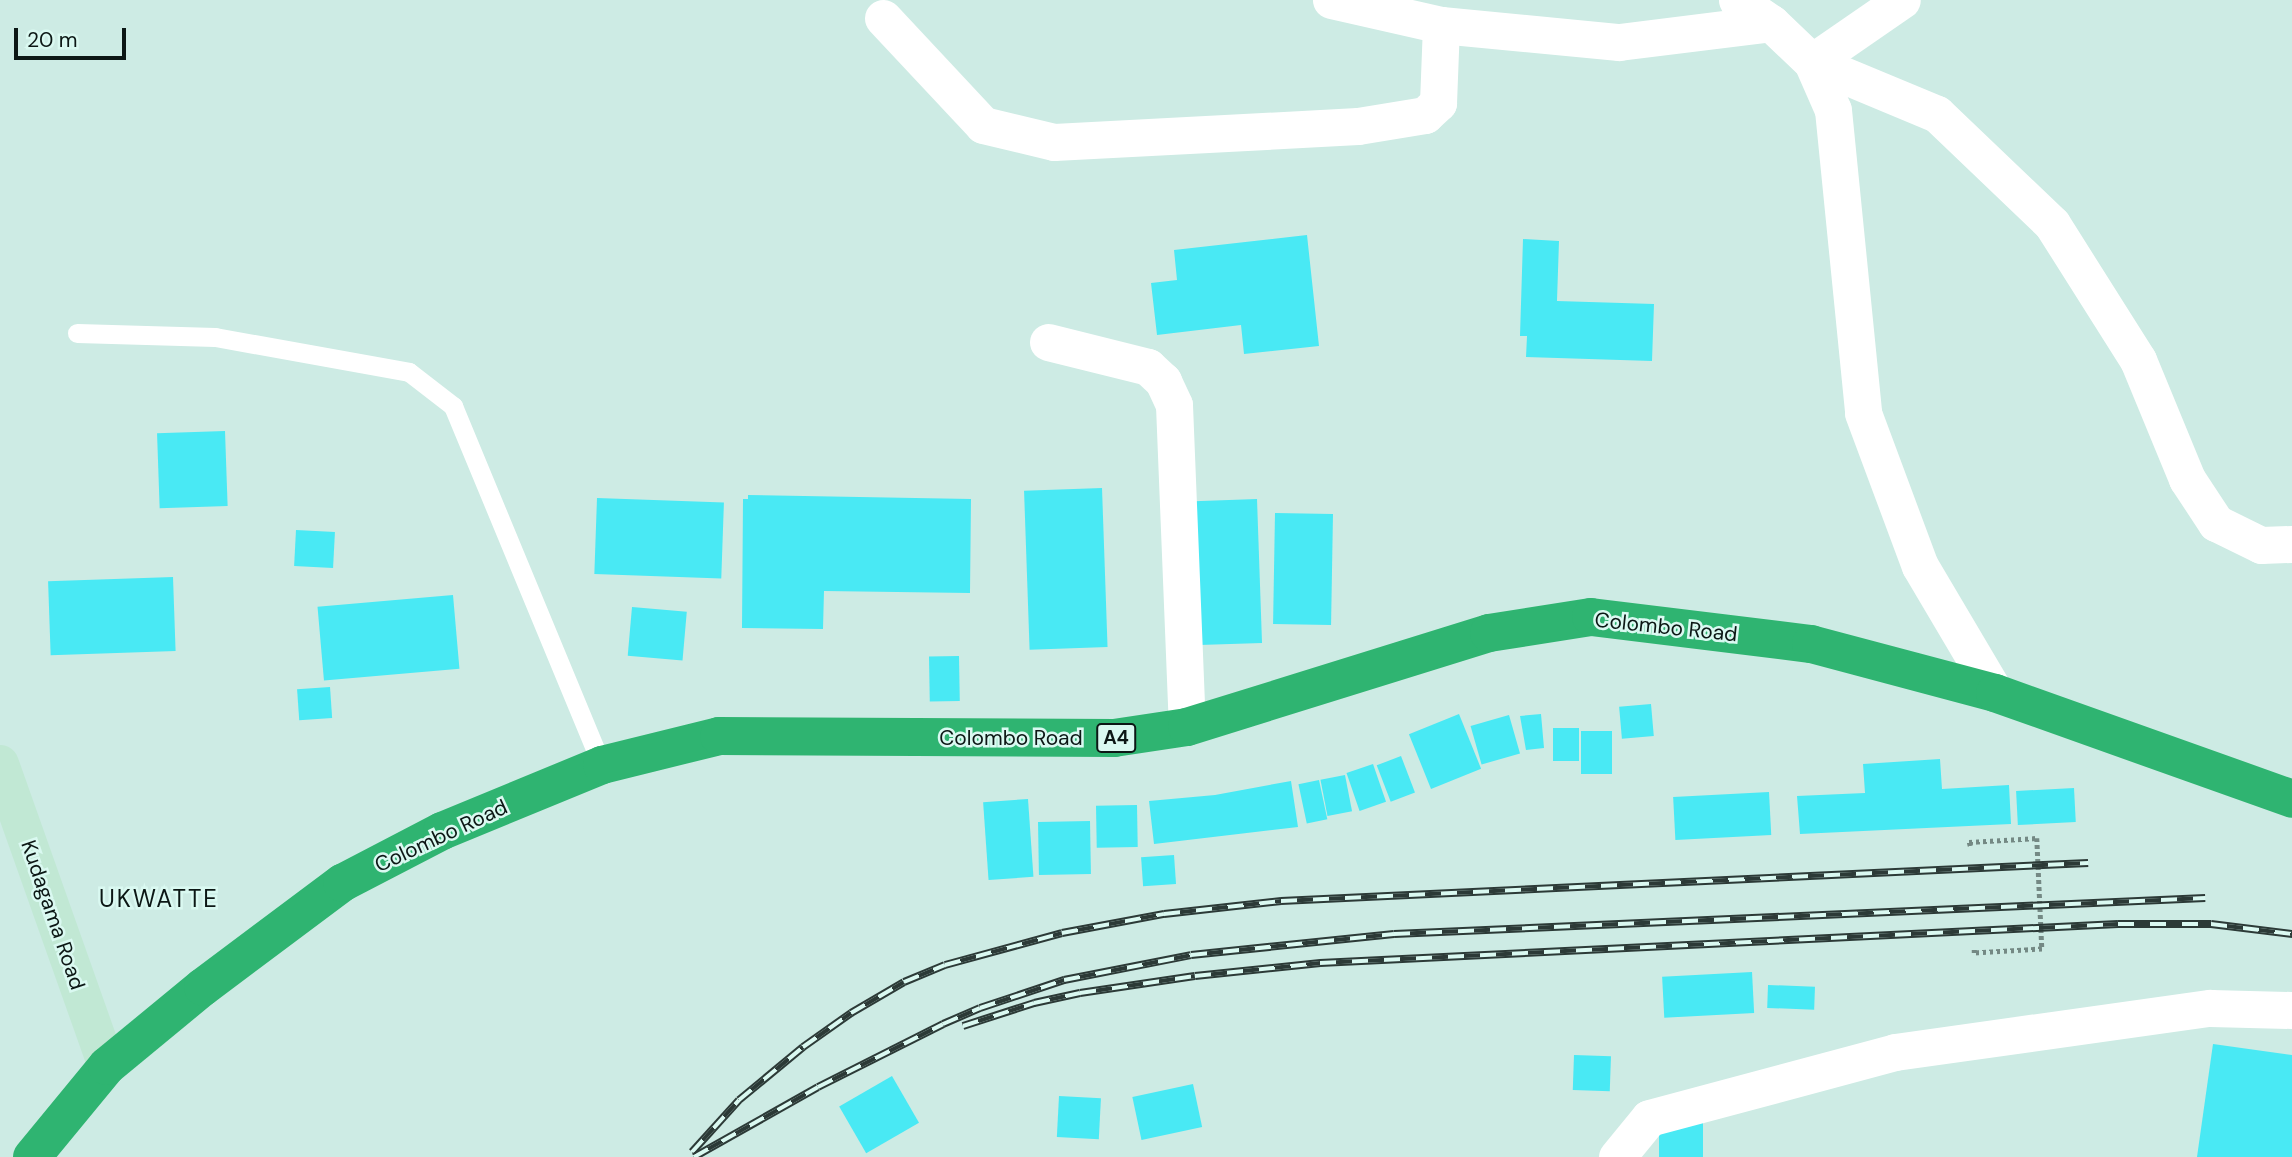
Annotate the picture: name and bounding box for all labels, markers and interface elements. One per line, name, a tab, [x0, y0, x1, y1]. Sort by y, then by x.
scale bar	[18, 14, 130, 58]
text: 20 m	[27, 26, 78, 54]
street label: Colombo Road	[1593, 607, 1739, 647]
road number: A4	[1095, 722, 1137, 754]
street label: Colombo Road	[939, 725, 1083, 751]
street label: Colombo Road	[371, 794, 511, 878]
street label: Kudagama Road	[16, 837, 90, 993]
district label: UKWATTE	[100, 885, 218, 913]

